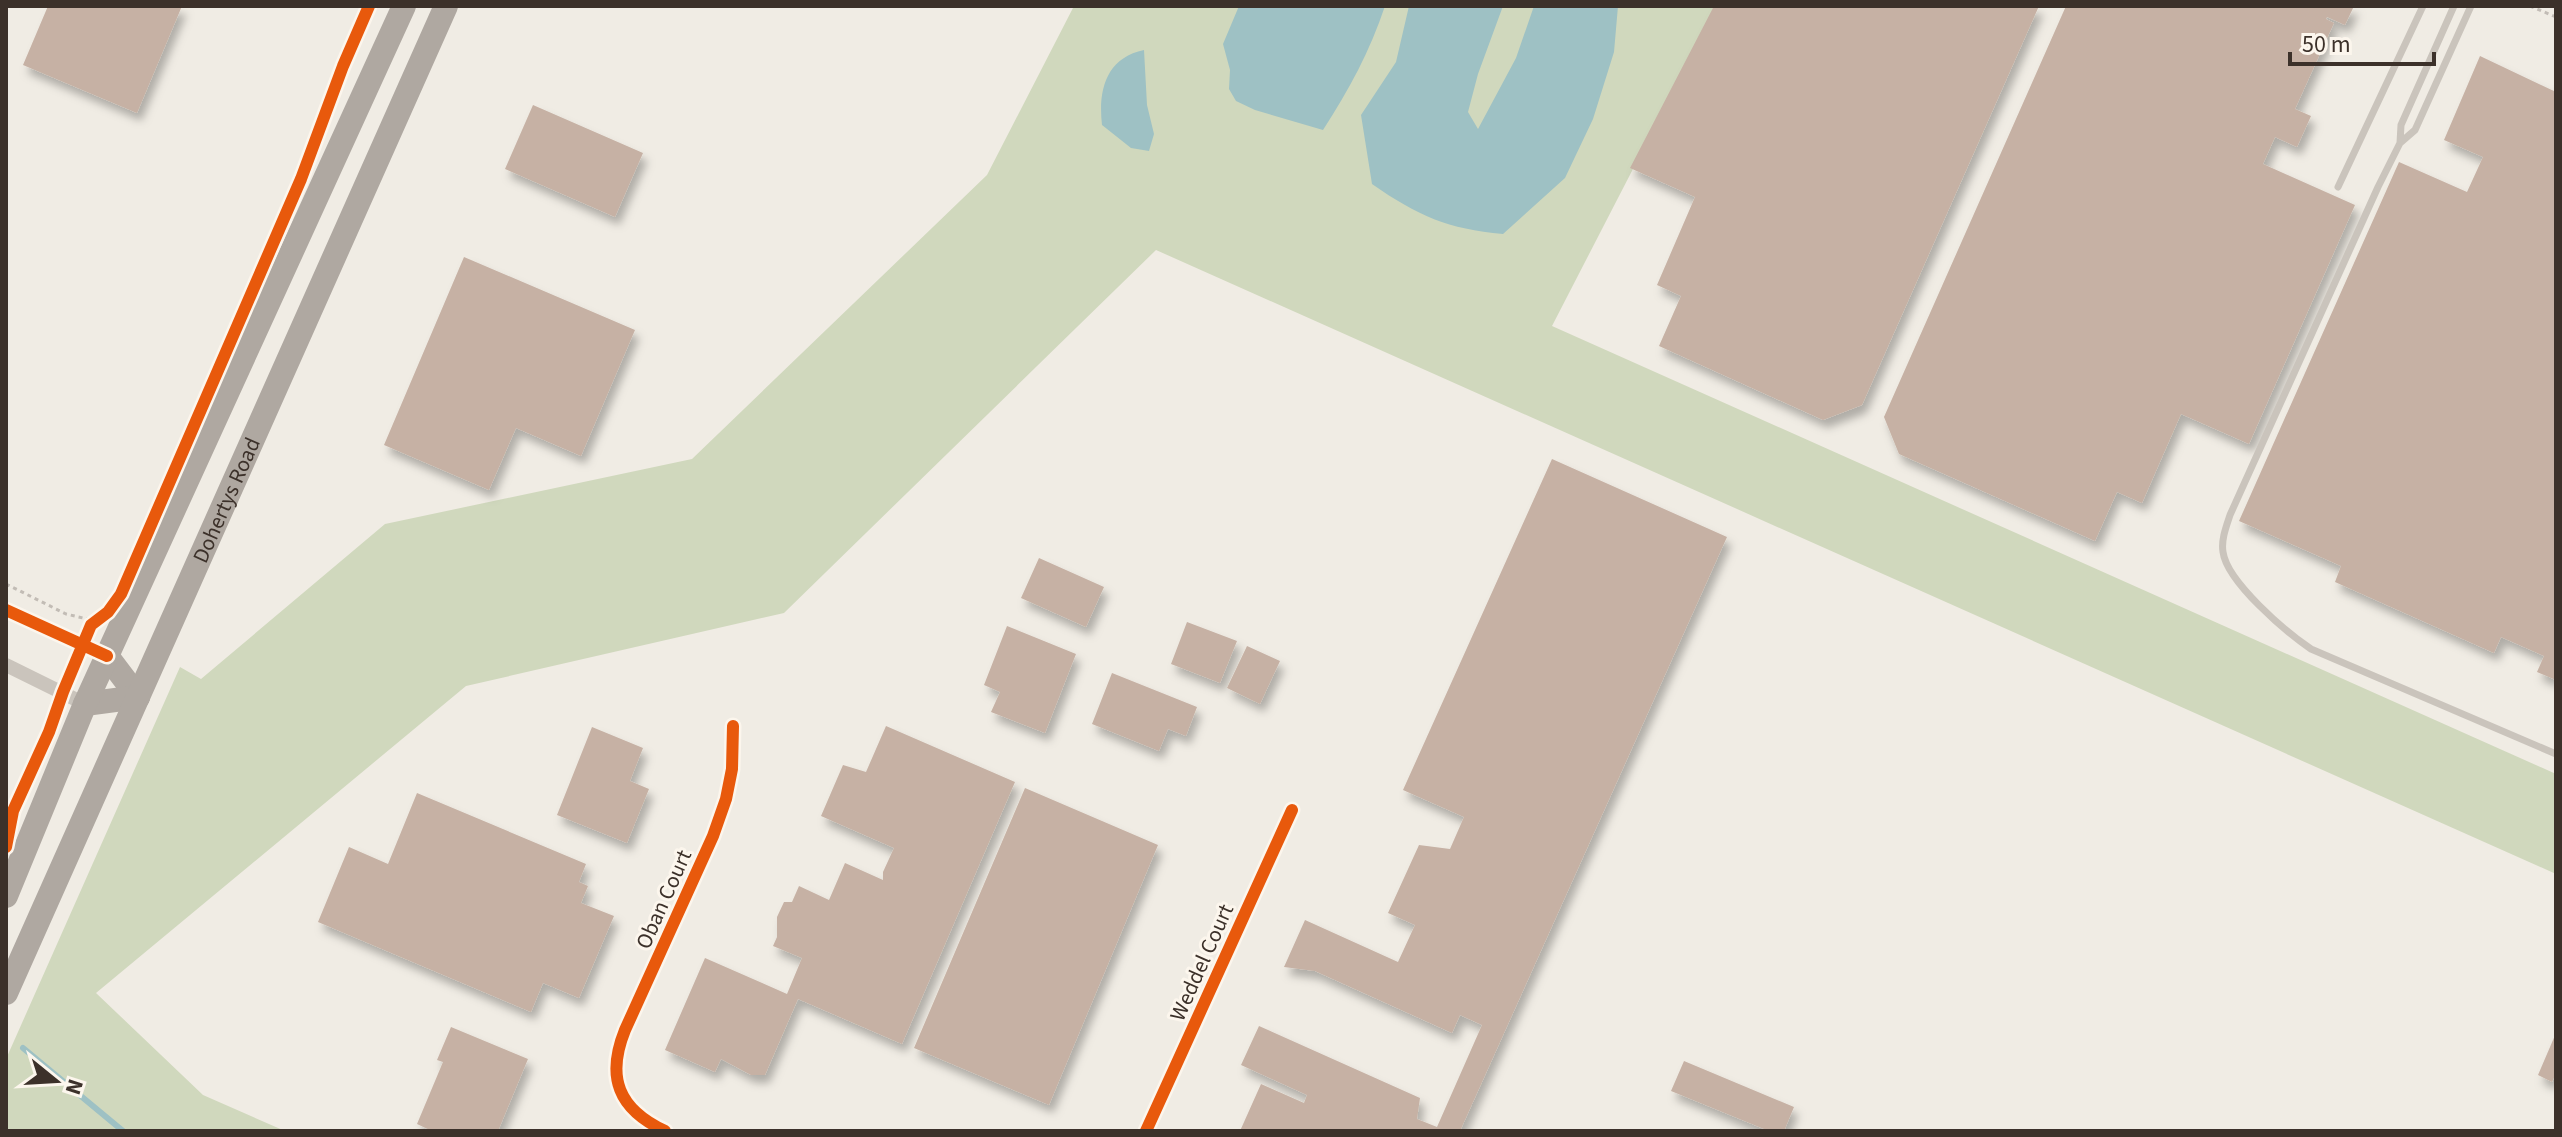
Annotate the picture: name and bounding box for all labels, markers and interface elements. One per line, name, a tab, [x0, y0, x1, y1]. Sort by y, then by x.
scale bar	[2290, 16, 2434, 66]
text: 50 m	[2302, 27, 2351, 62]
street label: Dohertys Road	[185, 432, 269, 568]
street label: Oban Court	[628, 844, 700, 954]
street label: Weddel Court	[1162, 898, 1242, 1026]
north arrow	[16, 1041, 96, 1121]
text: N	[57, 1075, 92, 1099]

